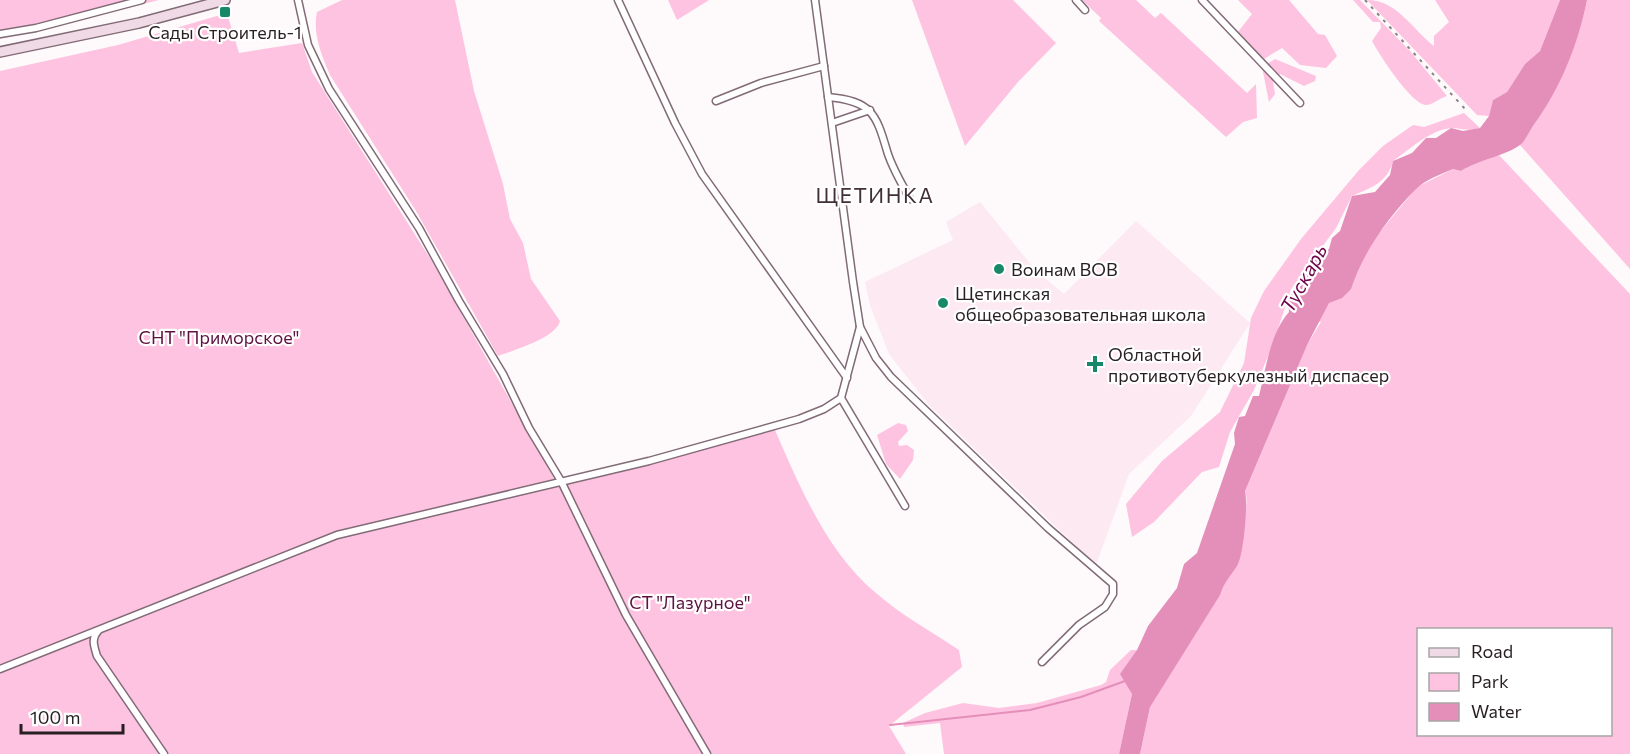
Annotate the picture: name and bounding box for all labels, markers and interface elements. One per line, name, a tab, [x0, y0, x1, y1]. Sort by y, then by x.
marker: Сады Строитель-1	[218, 5, 232, 19]
place label: Сады Строитель-1	[148, 21, 302, 43]
district label: ЩЕТИНКА	[815, 182, 935, 207]
water label: Тускарь	[1274, 240, 1332, 316]
place label: Воинам ВОВ	[1011, 258, 1118, 280]
marker: Воинам ВОВ	[992, 262, 1006, 276]
place label: Щетинская общеобразовательная школа	[955, 282, 1206, 325]
marker: Щетинская общеобразовательная школа	[936, 296, 950, 310]
park label: СНТ "Приморское"	[139, 326, 299, 348]
place label: Областной противотуберкулезный диспасер	[1108, 343, 1389, 386]
marker: Областной противотуберкулезный диспасер	[1086, 355, 1104, 373]
park label: СТ "Лазурное"	[629, 591, 751, 613]
legend	[1417, 628, 1612, 736]
text: Road	[1471, 640, 1513, 662]
text: Park	[1471, 670, 1509, 692]
scale bar	[21, 697, 123, 735]
text: Water	[1471, 700, 1522, 722]
text: 100 m	[30, 706, 80, 728]

